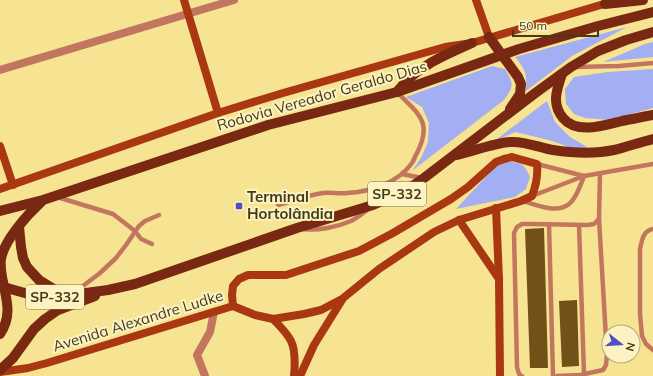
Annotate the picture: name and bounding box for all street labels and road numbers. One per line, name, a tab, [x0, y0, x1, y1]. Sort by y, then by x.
street label: Rodovia Vereador Geraldo Dias	[215, 56, 429, 135]
road number: SP-332	[368, 182, 426, 206]
road number: SP-332	[26, 285, 84, 309]
street label: Avenida Alexandre Ludke	[50, 286, 225, 356]

